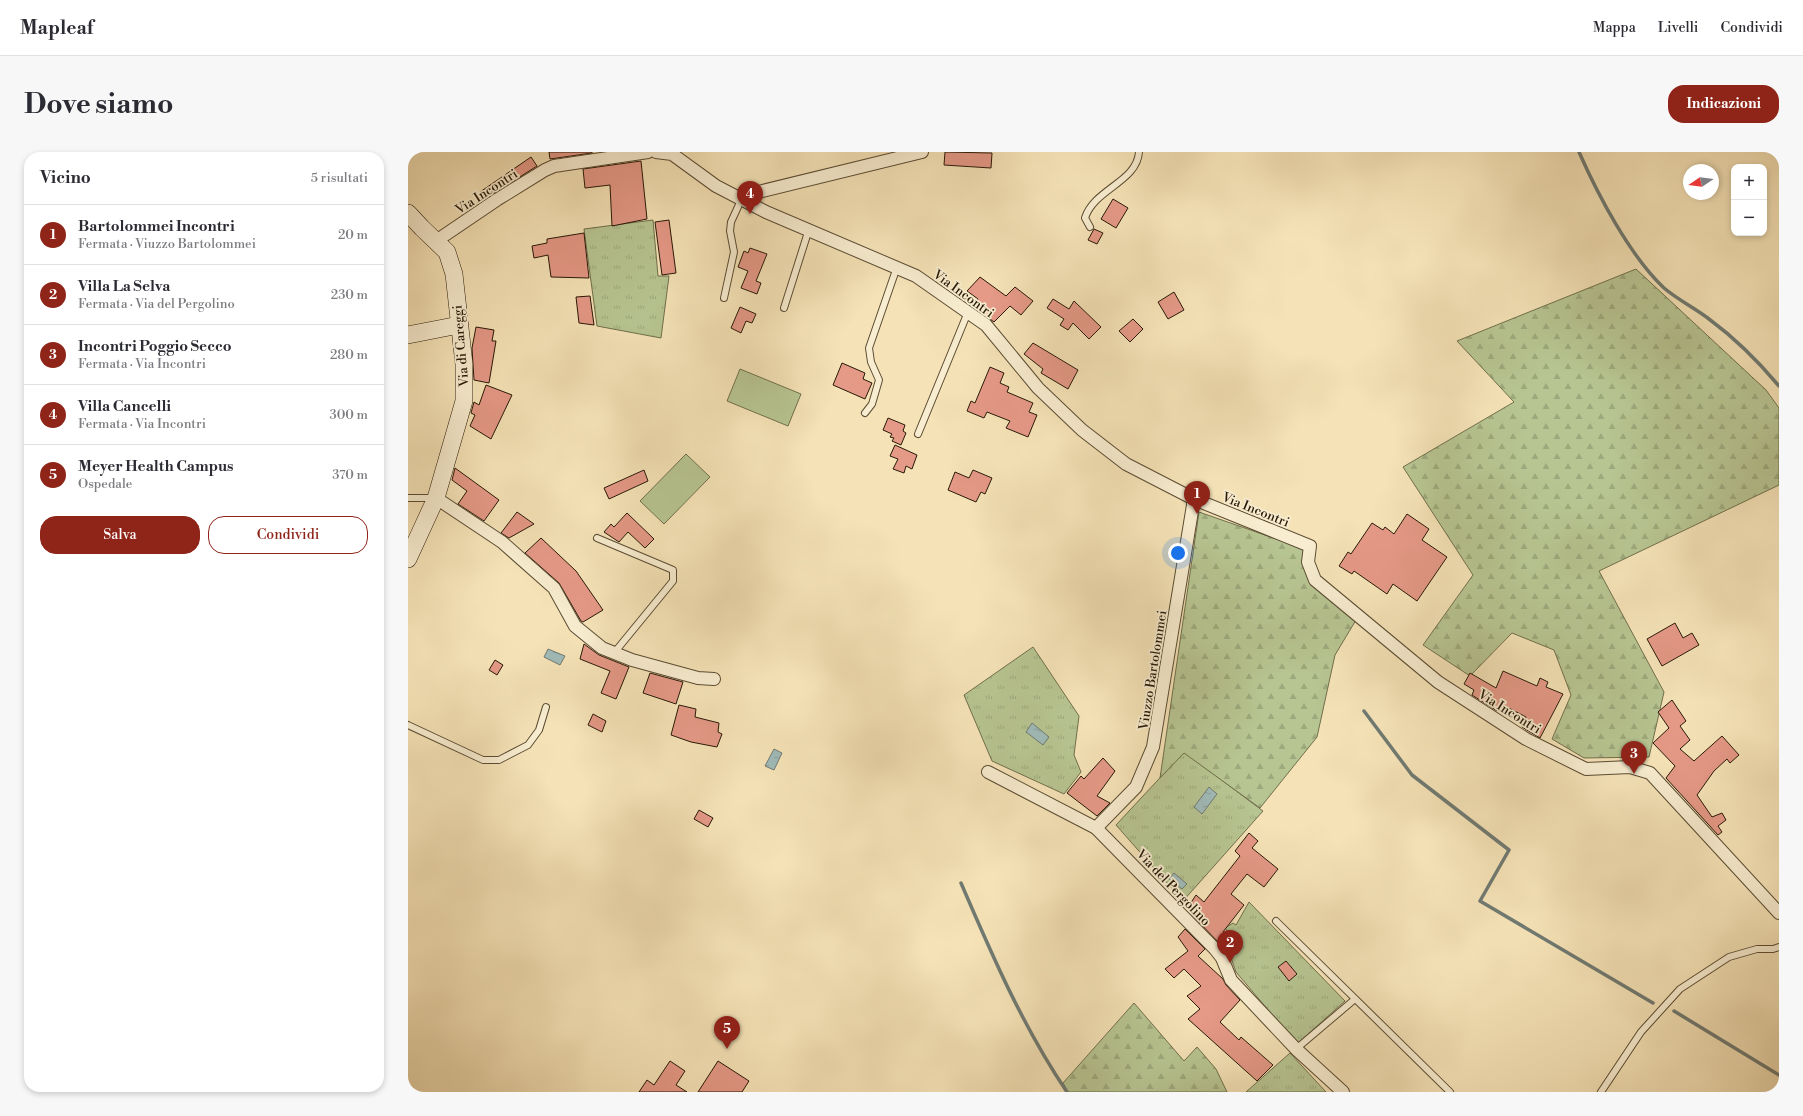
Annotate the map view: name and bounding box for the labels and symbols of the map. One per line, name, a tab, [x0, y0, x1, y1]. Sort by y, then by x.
north arrow	[1683, 164, 1719, 200]
street label: Via Incontri	[452, 166, 521, 218]
pin: 4	[737, 181, 763, 214]
street label: Via Incontri	[929, 266, 997, 321]
street label: Via di Careggi	[449, 304, 473, 388]
pin: 1	[1184, 481, 1210, 514]
street label: Via Incontri	[1219, 489, 1292, 531]
your location	[1168, 543, 1188, 563]
street label: Viuzzo Bartolommei	[1135, 609, 1170, 732]
street label: Via Incontri	[1474, 686, 1544, 737]
pin: 3	[1621, 741, 1647, 774]
street label: Via del Pergolino	[1132, 845, 1214, 929]
pin: 2	[1217, 930, 1243, 963]
pin: 5	[714, 1016, 740, 1049]

